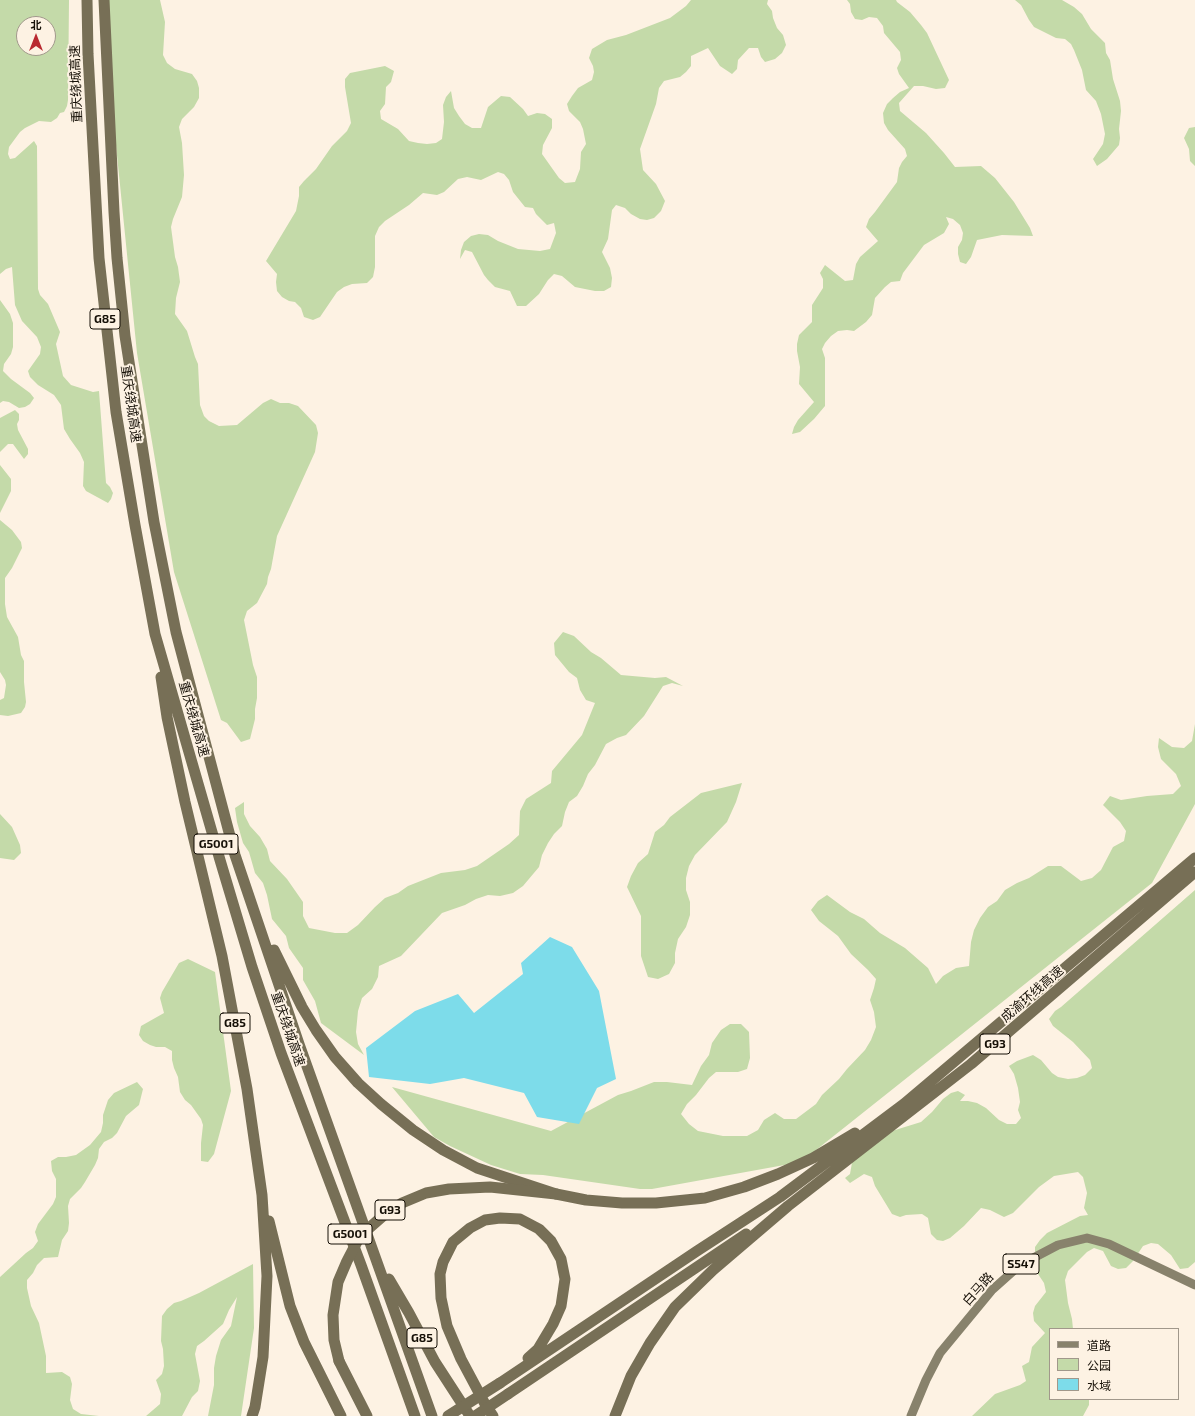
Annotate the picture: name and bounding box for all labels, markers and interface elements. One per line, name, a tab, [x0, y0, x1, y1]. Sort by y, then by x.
north arrow	[16, 16, 56, 56]
text: 北	[31, 18, 42, 31]
street label: 重庆绕城高速	[67, 45, 85, 123]
road number: G85	[90, 309, 120, 329]
street label: 重庆绕城高速	[118, 364, 144, 444]
street label: 重庆绕城高速	[176, 679, 212, 759]
road number: G5001	[194, 834, 238, 854]
street label: 成渝环线高速	[997, 963, 1067, 1025]
street label: 重庆绕城高速	[268, 990, 308, 1068]
road number: G85	[220, 1013, 250, 1033]
road number: G93	[980, 1034, 1010, 1054]
road number: G93	[375, 1200, 405, 1220]
road number: G5001	[328, 1224, 372, 1244]
road number: S547	[1003, 1254, 1039, 1274]
street label: 白马路	[959, 1269, 997, 1309]
road number: G85	[407, 1328, 437, 1348]
legend	[1049, 1328, 1179, 1400]
text: 道路	[1087, 1338, 1111, 1352]
text: 公园	[1087, 1358, 1111, 1372]
text: 水域	[1087, 1378, 1111, 1392]

